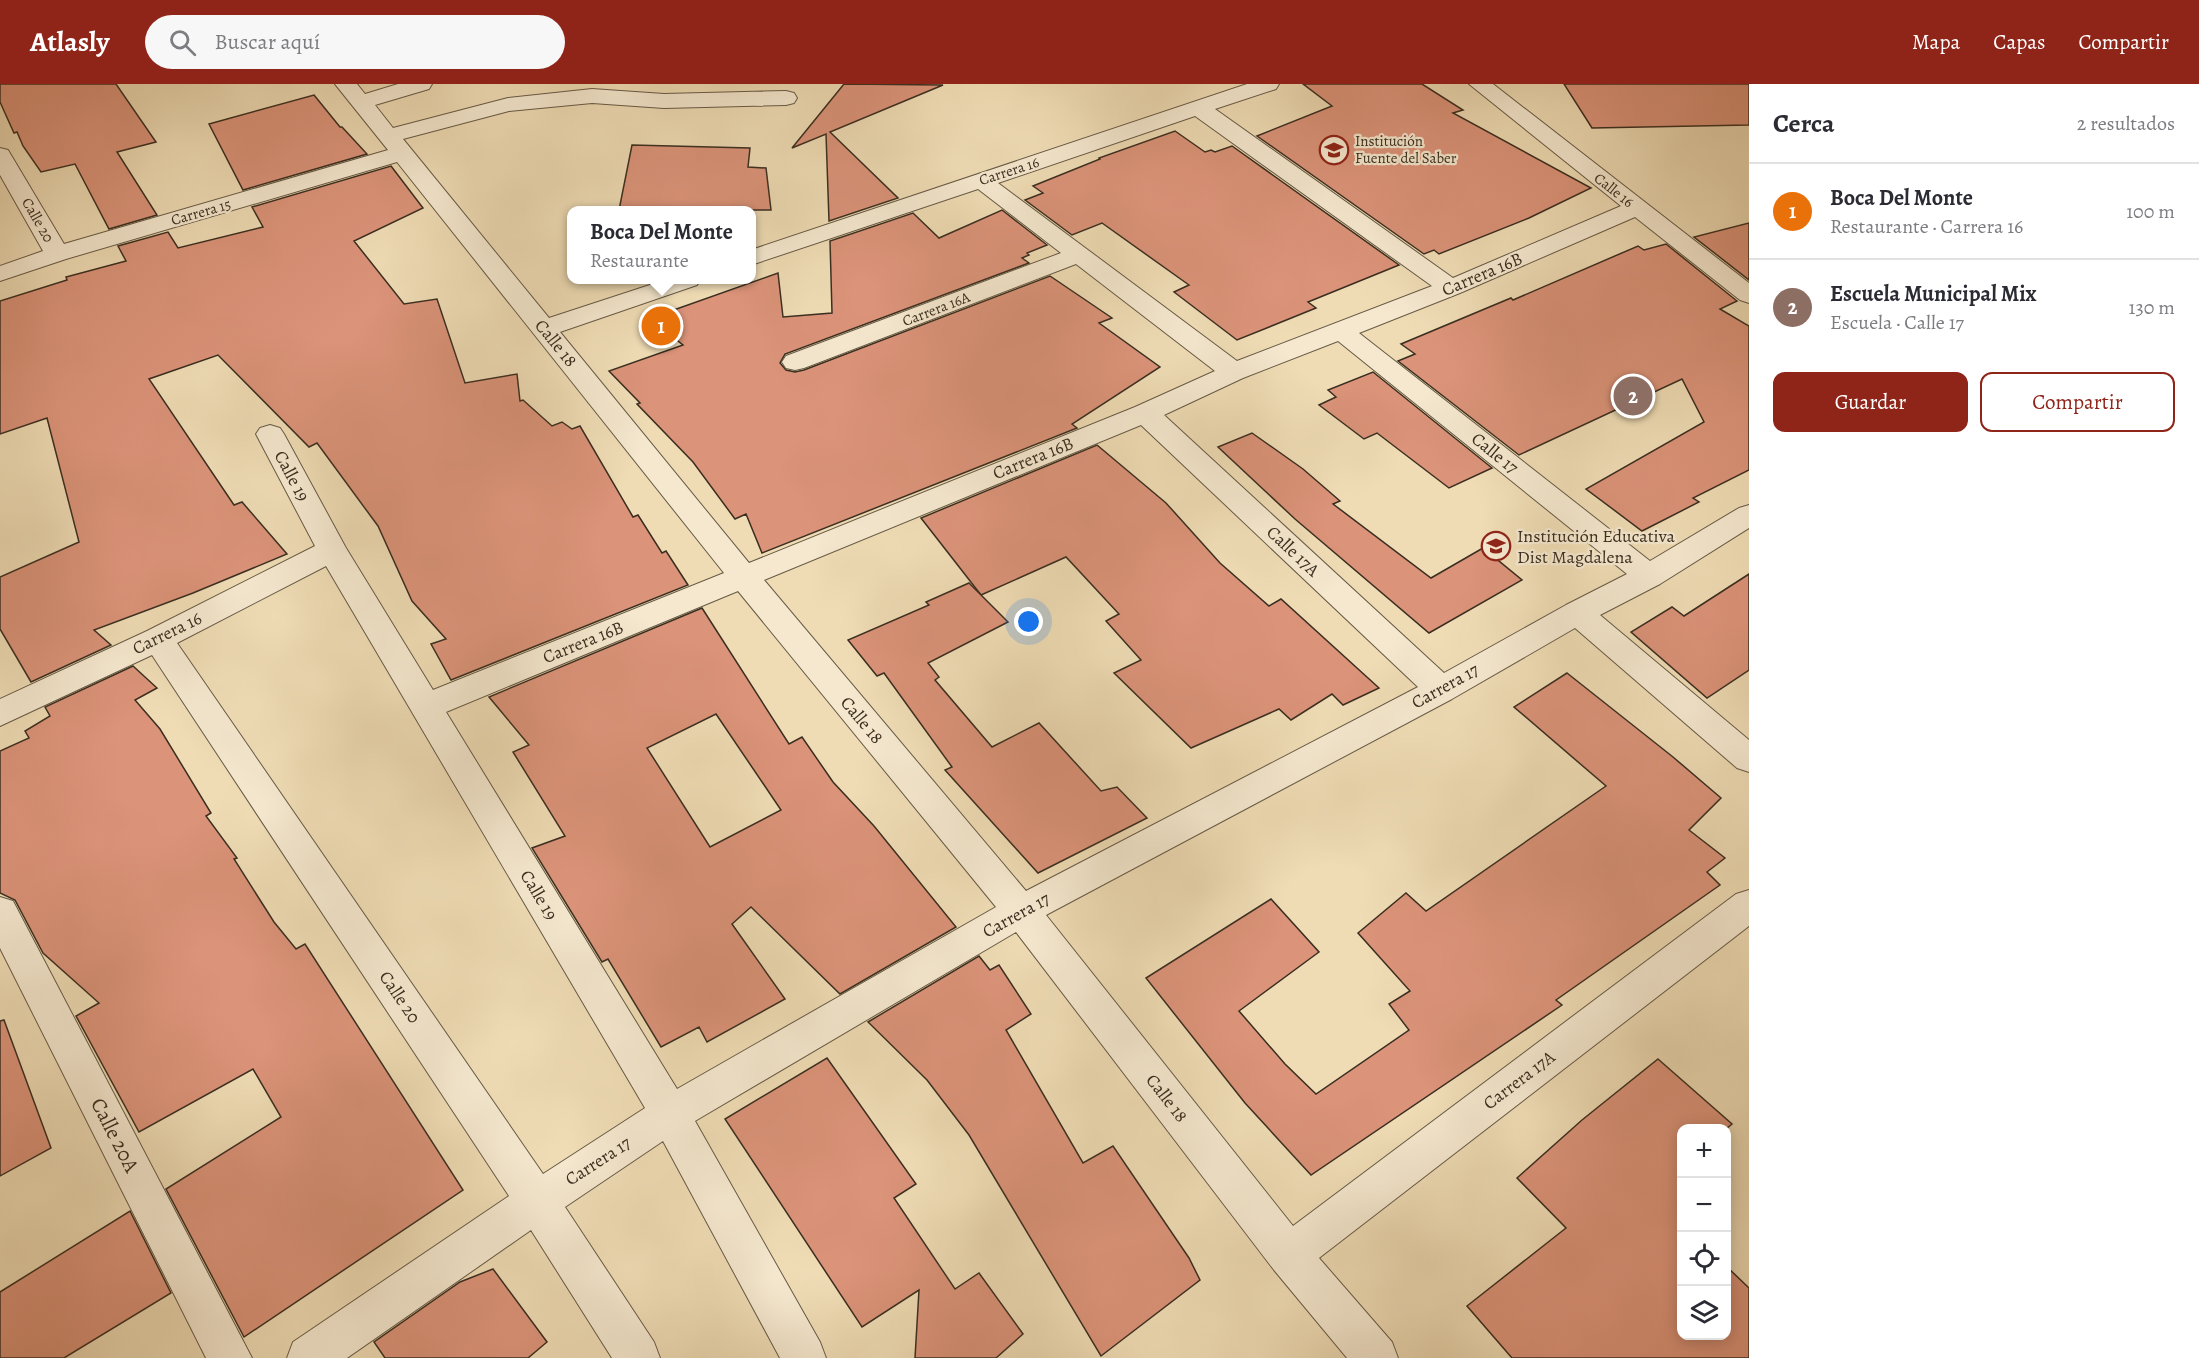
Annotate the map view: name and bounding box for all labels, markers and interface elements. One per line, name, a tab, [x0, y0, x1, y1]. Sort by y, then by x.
search box	[145, 15, 565, 69]
text: Atlasly	[30, 23, 109, 61]
icon: search	[166, 26, 199, 59]
text: Buscar aquí	[214, 27, 320, 57]
text: Mapa	[1912, 28, 1960, 56]
text: Capas	[1993, 28, 2046, 56]
text: Compartir	[2079, 28, 2169, 56]
text: Cerca	[1773, 106, 1835, 141]
text: 2 resultados	[2077, 110, 2175, 137]
place label: Institución Fuente del Saber	[1355, 131, 1457, 168]
school or university icon: Institución Fuente del Saber	[1318, 134, 1350, 166]
street label: Carrera 16	[976, 152, 1042, 190]
street label: Calle 16	[1590, 168, 1638, 212]
text: Boca Del Monte	[1830, 183, 1973, 213]
street label: Calle 20	[17, 194, 59, 246]
street label: Carrera 15	[169, 194, 233, 230]
text: 1	[1789, 198, 1796, 225]
text: 100 m	[2126, 198, 2175, 225]
popup	[567, 206, 756, 284]
text: Restaurante · Carrera 16	[1830, 213, 2023, 240]
text: Boca Del Monte	[590, 217, 733, 247]
street label: Carrera 16B	[1438, 246, 1526, 302]
text: Restaurante	[590, 247, 689, 274]
text: Escuela Municipal Mix	[1830, 279, 2037, 309]
street label: Carrera 16A	[899, 287, 973, 331]
text: 2	[1788, 294, 1797, 321]
text: 130 m	[2129, 294, 2175, 321]
pin: 1	[642, 304, 680, 348]
text: Escuela · Calle 17	[1830, 309, 1964, 336]
street label: Calle 18	[529, 314, 583, 372]
button: Guardar	[1773, 372, 1968, 432]
button: Compartir	[1980, 372, 2175, 432]
pin: 2	[1614, 374, 1652, 418]
street label: Calle 17	[1467, 427, 1524, 480]
street label: Carrera 16B	[989, 431, 1077, 485]
street label: Calle 19	[269, 446, 315, 506]
street label: Calle 17A	[1261, 520, 1325, 582]
place label: Institución Educativa Dist Magdalena	[1517, 524, 1675, 569]
school or university icon: Institución Educativa Dist Magdalena	[1480, 530, 1512, 562]
street label: Carrera 16	[128, 606, 206, 660]
your location	[1014, 607, 1043, 636]
street label: Carrera 16B	[539, 615, 627, 669]
street label: Carrera 17	[1407, 657, 1483, 714]
street label: Calle 18	[835, 691, 889, 749]
street label: Calle 19	[515, 865, 563, 925]
street label: Carrera 17	[978, 886, 1054, 943]
street label: Calle 20	[374, 966, 426, 1028]
street label: Carrera 17A	[1478, 1045, 1560, 1115]
street label: Calle 18	[1141, 1069, 1193, 1127]
street label: Calle 20A	[84, 1093, 146, 1178]
map controls	[1677, 1124, 1731, 1340]
button: +	[1677, 1124, 1731, 1178]
street label: Carrera 17	[561, 1131, 636, 1191]
button: −	[1677, 1178, 1731, 1232]
button: locate	[1677, 1232, 1731, 1286]
button: layers	[1677, 1286, 1731, 1340]

